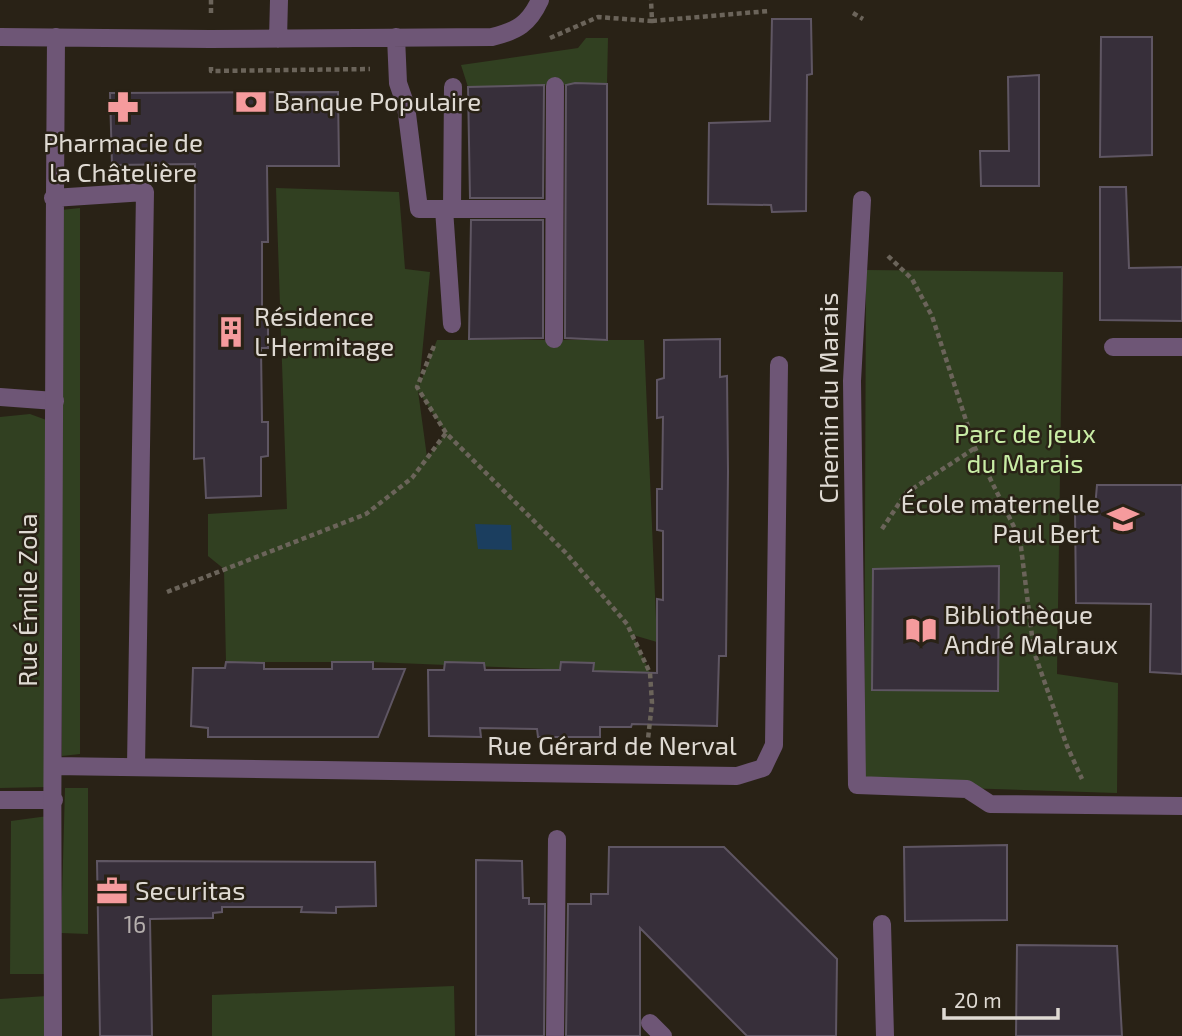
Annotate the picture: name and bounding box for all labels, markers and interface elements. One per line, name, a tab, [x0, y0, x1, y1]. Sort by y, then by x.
bank icon: Banque Populaire	[234, 85, 268, 119]
place label: Banque Populaire	[274, 85, 481, 116]
pharmacy icon: Pharmacie de la Châtelière	[106, 90, 140, 124]
place label: Pharmacie de la Châtelière	[43, 126, 203, 187]
street label: Chemin du Marais	[812, 293, 843, 503]
place label: Résidence L'Hermitage	[254, 300, 394, 361]
building icon: Résidence L'Hermitage	[214, 315, 248, 349]
park label: Parc de jeux du Marais	[954, 417, 1096, 478]
place label: École maternelle Paul Bert	[901, 487, 1100, 548]
school or university icon: École maternelle Paul Bert	[1106, 502, 1140, 536]
street label: Rue Émile Zola	[11, 513, 42, 687]
place label: Bibliothèque André Malraux	[944, 598, 1118, 659]
library icon: Bibliothèque André Malraux	[904, 613, 938, 647]
street label: Rue Gérard de Nerval	[487, 729, 737, 760]
office icon: Securitas	[95, 874, 129, 908]
place label: Securitas	[135, 874, 245, 905]
house number: 16	[124, 910, 146, 938]
scale bar	[944, 976, 1058, 1020]
text: 20 m	[954, 987, 1002, 1012]

